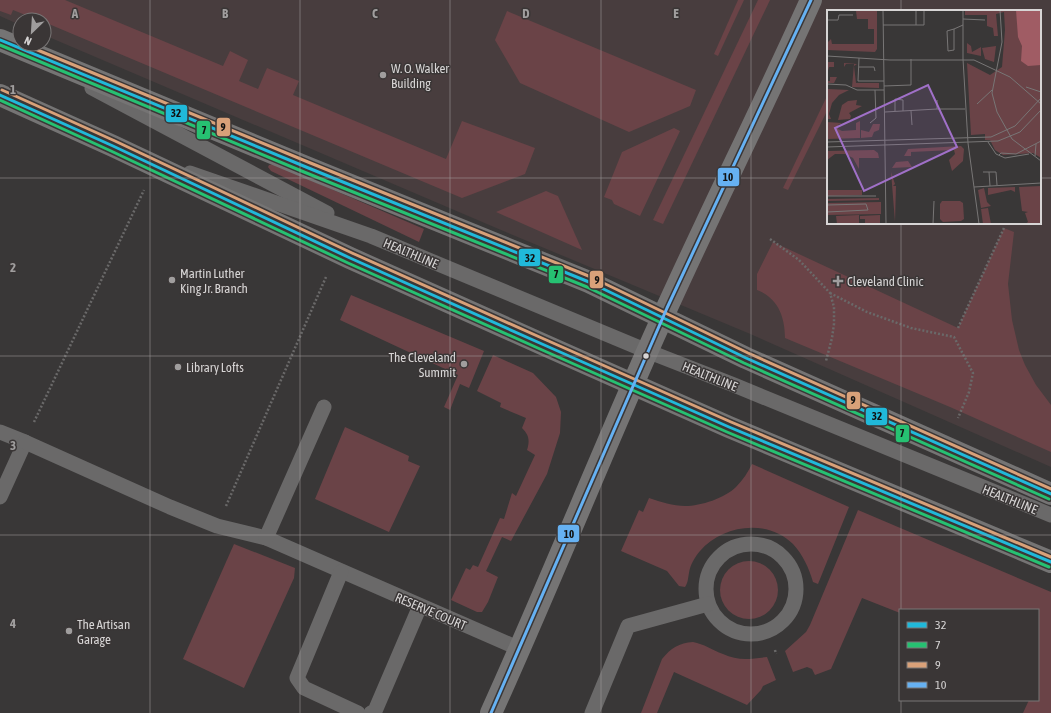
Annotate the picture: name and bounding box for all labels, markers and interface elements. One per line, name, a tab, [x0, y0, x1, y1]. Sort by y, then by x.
text: A	[71, 6, 79, 21]
text: B	[222, 6, 229, 21]
text: C	[372, 6, 378, 21]
text: D	[522, 6, 530, 21]
text: E	[673, 6, 679, 21]
inset map	[827, 10, 1041, 224]
north arrow	[12, 12, 52, 52]
text: N	[22, 34, 33, 48]
place label: W. O. Walker Building	[391, 61, 449, 91]
marker: W. O. Walker Building	[378, 70, 388, 80]
text: 1	[10, 82, 16, 97]
line badge: 32	[165, 104, 188, 123]
text: 32	[171, 107, 181, 119]
line badge: 9	[216, 117, 231, 137]
line badge: 7	[196, 120, 211, 140]
text: 9	[220, 121, 226, 133]
text: 7	[201, 124, 207, 136]
line badge: 10	[717, 167, 740, 187]
text: 10	[723, 171, 733, 183]
street label: HEALTHLINE	[381, 235, 441, 272]
line badge: 32	[518, 248, 541, 267]
text: 32	[525, 252, 535, 264]
text: 2	[10, 260, 16, 275]
line badge: 7	[548, 265, 564, 284]
place label: Martin Luther King Jr. Branch	[180, 266, 248, 296]
text: 7	[553, 268, 559, 280]
line badge: 9	[589, 270, 604, 289]
text: 9	[594, 274, 600, 286]
place label: Cleveland Clinic	[847, 274, 923, 289]
marker: Martin Luther King Jr. Branch	[167, 275, 177, 285]
marker: Cleveland Clinic	[832, 275, 844, 287]
place label: The Cleveland Summit	[389, 350, 456, 380]
unlabelled marker	[641, 351, 651, 361]
marker: The Cleveland Summit	[459, 359, 469, 369]
street label: HEALTHLINE	[680, 359, 740, 394]
place label: Library Lofts	[186, 360, 244, 375]
marker: Library Lofts	[173, 362, 183, 372]
line badge: 9	[846, 391, 861, 410]
text: 9	[850, 394, 856, 406]
line badge: 32	[865, 407, 888, 426]
text: 32	[872, 410, 882, 422]
line badge: 7	[895, 424, 910, 443]
text: 7	[899, 427, 905, 439]
text: 3	[10, 438, 16, 453]
street label: HEALTHLINE	[980, 482, 1040, 517]
line badge: 10	[557, 524, 580, 543]
text: 10	[564, 528, 574, 540]
street label: RESERVE COURT	[393, 590, 469, 633]
legend	[899, 609, 1039, 701]
text: 4	[9, 616, 16, 631]
place label: The Artisan Garage	[77, 617, 130, 647]
text: 32	[935, 618, 946, 632]
marker: The Artisan Garage	[64, 626, 74, 636]
text: 7	[935, 638, 941, 652]
text: 9	[935, 658, 941, 672]
text: 10	[935, 678, 947, 692]

